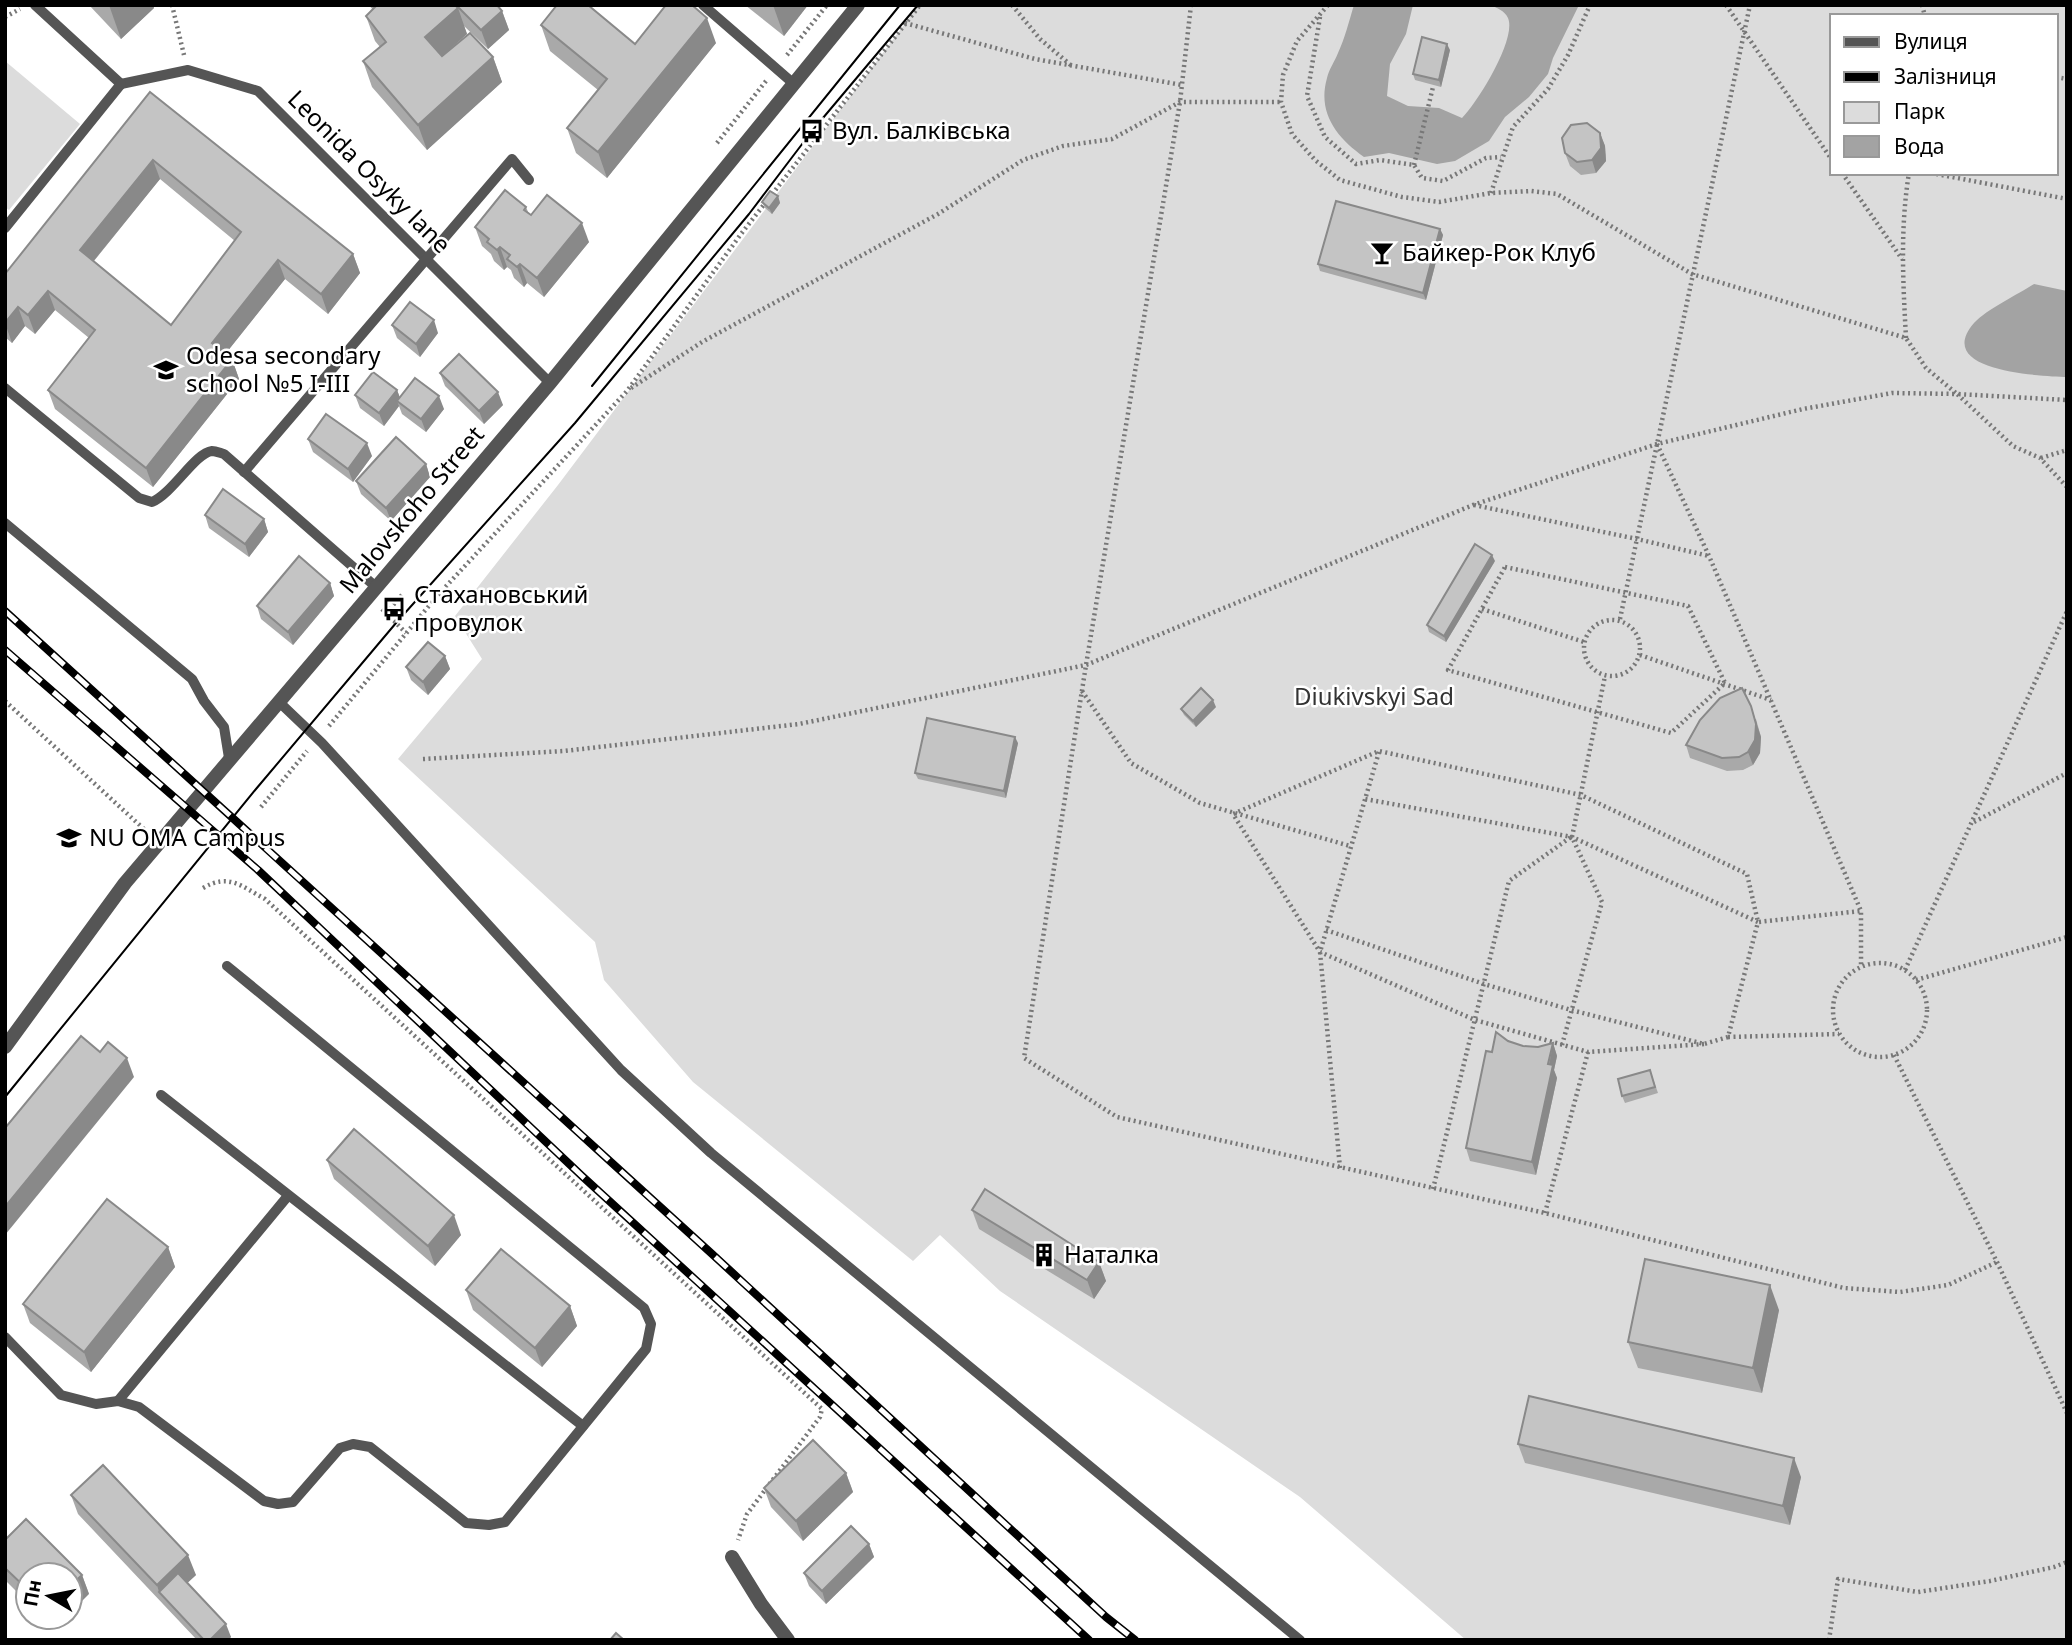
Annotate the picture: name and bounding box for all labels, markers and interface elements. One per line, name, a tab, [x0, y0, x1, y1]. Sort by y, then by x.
legend	[1830, 14, 2058, 175]
text: Вулиця	[1894, 27, 1968, 55]
text: Залізниця	[1894, 62, 1997, 90]
street label: Leonida Osyky lane	[281, 82, 459, 260]
text: Парк	[1894, 97, 1945, 125]
place label: Вул. Балківська	[832, 113, 1011, 146]
bus stop icon: Вул. Балківська	[798, 117, 826, 145]
text: Вода	[1894, 132, 1944, 160]
place label: Байкер-Рок Клуб	[1402, 235, 1596, 268]
bar icon: Байкер-Рок Клуб	[1368, 239, 1396, 267]
place label: Odesa secondary school №5 I-III	[186, 338, 381, 399]
school or university icon: Odesa secondary school №5 I-III	[152, 356, 180, 384]
street label: Malovskoho Street	[331, 418, 491, 600]
place label: Стахановський провулок	[414, 577, 589, 638]
bus stop icon: Стахановський провулок	[380, 595, 408, 623]
park label: Diukivskyi Sad	[1294, 679, 1454, 712]
place label: NU OMA Campus	[89, 820, 285, 853]
school or university icon: NU OMA Campus	[55, 824, 83, 852]
place label: Наталка	[1064, 1237, 1159, 1270]
building icon: Наталка	[1030, 1241, 1058, 1269]
north arrow	[14, 1561, 84, 1631]
text: Пн	[17, 1578, 47, 1609]

